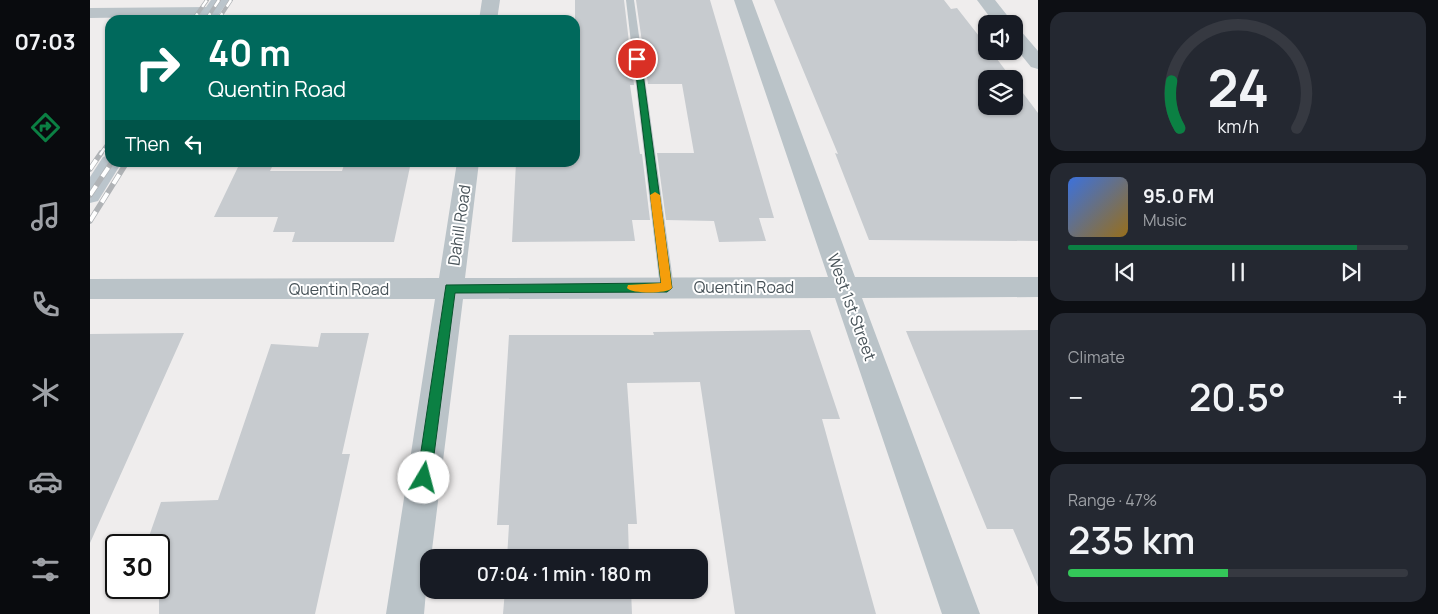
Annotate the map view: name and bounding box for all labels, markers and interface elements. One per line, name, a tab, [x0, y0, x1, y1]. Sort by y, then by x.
map controls	[978, 15, 1023, 115]
button: sound	[978, 15, 1023, 60]
text: 07:03	[14, 27, 76, 57]
text: 40 m	[208, 29, 291, 77]
icon: right	[125, 35, 190, 100]
pin	[616, 38, 658, 80]
icon: arrive	[623, 45, 651, 73]
text: 24	[1207, 52, 1269, 123]
button: layers	[978, 70, 1023, 115]
text: Quentin Road	[208, 74, 346, 104]
icon: directions	[28, 110, 63, 145]
text: km/h	[1217, 114, 1259, 138]
icon: left	[180, 130, 208, 158]
text: Then	[125, 131, 170, 157]
street label: Dahill Road	[442, 183, 476, 267]
text: 95.0 FM	[1143, 183, 1214, 209]
icon: music	[28, 199, 63, 234]
text: Music	[1143, 209, 1187, 231]
street label: West 1st Street	[822, 250, 882, 364]
icon: previous	[1111, 258, 1139, 286]
icon: pause	[1224, 258, 1252, 286]
icon: next	[1337, 258, 1365, 286]
street label: Quentin Road	[694, 276, 794, 298]
street label: Quentin Road	[289, 278, 389, 300]
icon: phone	[28, 287, 63, 322]
text: Climate	[1068, 346, 1125, 368]
text: 20.5°	[1189, 370, 1286, 422]
icon: climate	[28, 375, 63, 410]
text: −	[1068, 378, 1083, 416]
text: +	[1392, 378, 1408, 416]
position arrow	[397, 451, 449, 503]
icon: car	[28, 464, 63, 499]
text: Range · 47%	[1068, 489, 1157, 511]
text: 235 km	[1068, 513, 1195, 565]
speed limit sign: 30	[105, 534, 170, 599]
icon: filters	[28, 552, 63, 587]
text: 07:04 · 1 min · 180 m	[477, 561, 651, 587]

